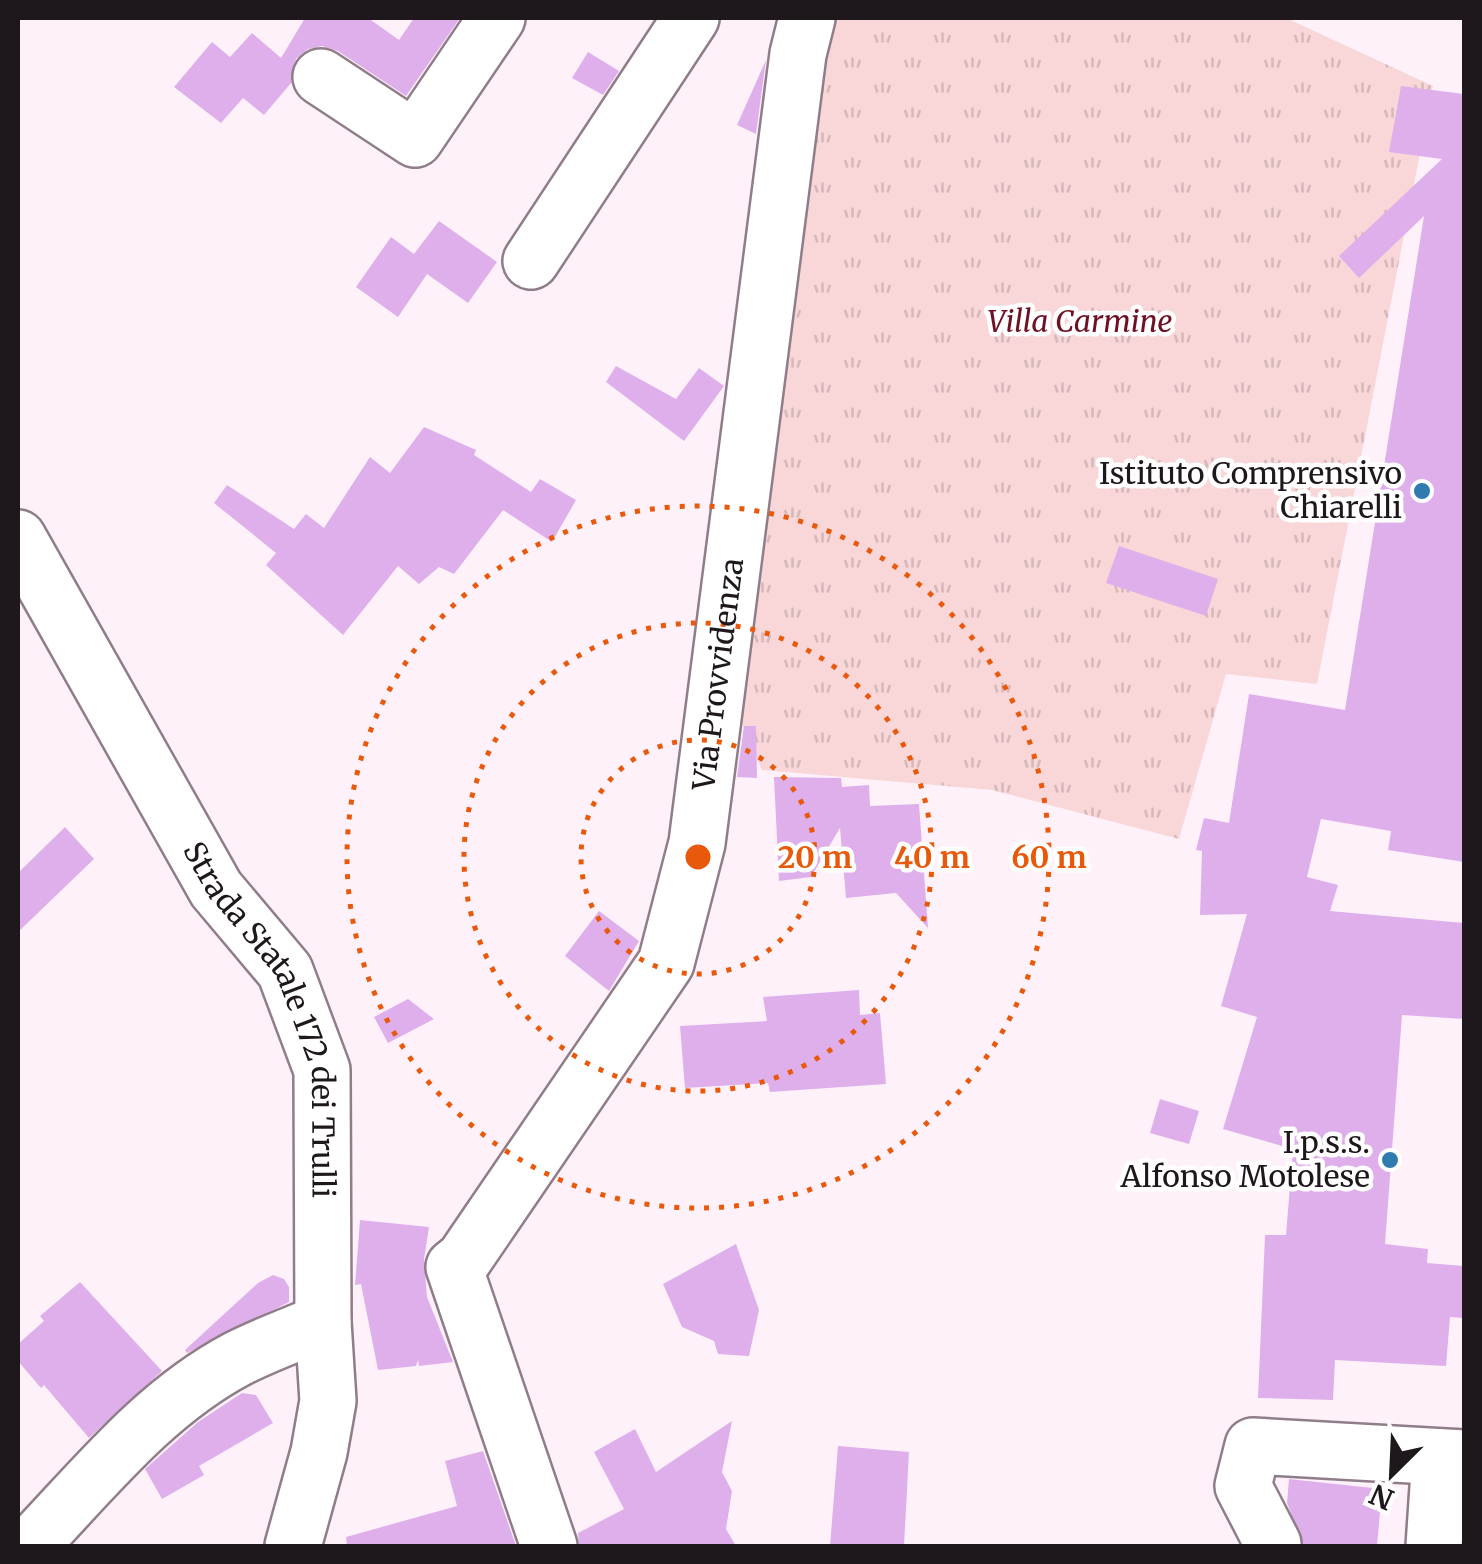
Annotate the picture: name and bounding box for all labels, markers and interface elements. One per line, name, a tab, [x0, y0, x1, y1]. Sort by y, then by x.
park label: Villa Carmine	[987, 302, 1173, 340]
place label: Istituto Comprensivo Chiarelli	[1099, 454, 1402, 526]
marker: Istituto Comprensivo Chiarelli	[1411, 480, 1433, 502]
street label: Via Provvidenza	[684, 556, 751, 793]
street label: Strada Statale 172 dei Trulli	[175, 835, 343, 1198]
text: 20 m	[778, 838, 852, 876]
text: 40 m	[894, 838, 970, 876]
text: 60 m	[1011, 838, 1087, 876]
centre of rings	[680, 839, 716, 875]
place label: I.p.s.s. Alfonso Motolese	[1119, 1123, 1370, 1195]
marker: I.p.s.s. Alfonso Motolese	[1379, 1149, 1401, 1171]
north arrow	[1342, 1424, 1442, 1524]
text: N	[1364, 1476, 1399, 1518]

